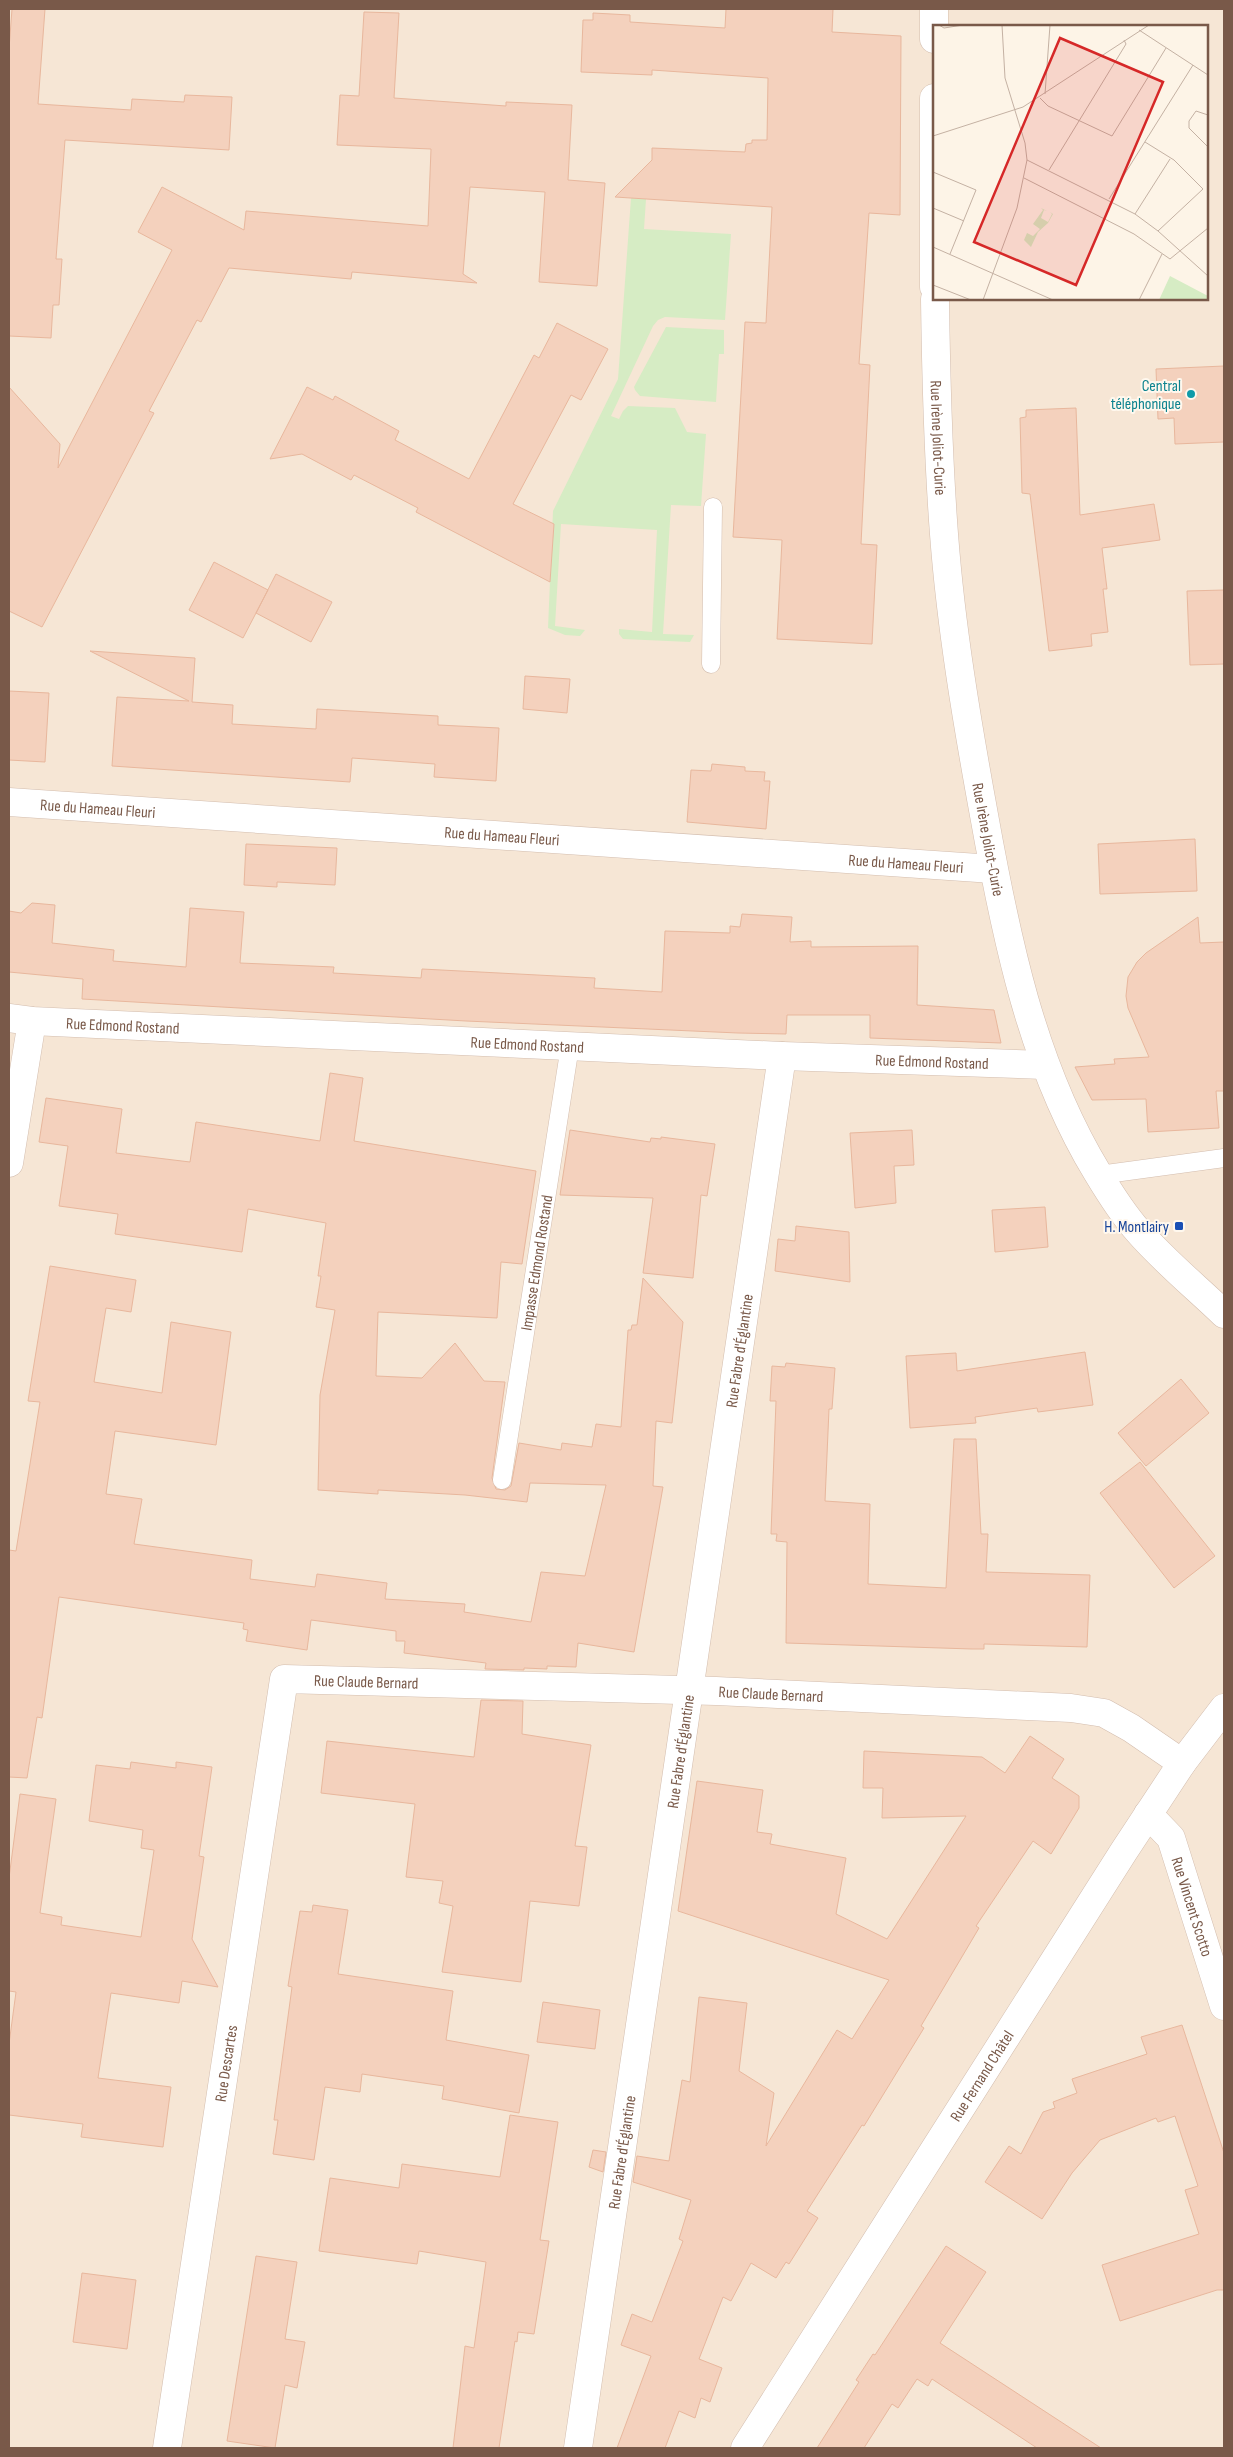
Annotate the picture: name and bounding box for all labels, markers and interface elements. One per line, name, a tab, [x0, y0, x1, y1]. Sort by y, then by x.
inset map	[933, 25, 1208, 300]
place label: Central téléphonique	[1111, 377, 1181, 414]
street label: Rue Irène Joliot-Curie	[926, 380, 949, 496]
marker: Central téléphonique	[1185, 388, 1197, 400]
street label: Rue Irène Joliot-Curie	[967, 781, 1007, 898]
street label: Rue du Hameau Fleuri	[40, 796, 156, 823]
street label: Rue du Hameau Fleuri	[444, 824, 560, 850]
street label: Rue du Hameau Fleuri	[848, 851, 964, 878]
street label: Rue Edmond Rostand	[66, 1015, 180, 1039]
street label: Rue Edmond Rostand	[470, 1033, 584, 1058]
street label: Rue Edmond Rostand	[875, 1051, 989, 1074]
street label: Impasse Edmond Rostand	[518, 1194, 558, 1332]
place label: H. Montlairy	[1104, 1218, 1169, 1237]
marker: H. Montlairy	[1173, 1220, 1185, 1232]
street label: Rue Fabre d'Églantine	[723, 1293, 758, 1409]
street label: Rue Claude Bernard	[314, 1672, 419, 1694]
street label: Rue Claude Bernard	[718, 1683, 824, 1707]
street label: Rue Fabre d'Églantine	[664, 1694, 699, 1810]
street label: Rue Vincent Scotto	[1167, 1855, 1216, 1959]
street label: Rue Descartes	[212, 2024, 242, 2103]
street label: Rue Fernand Châtel	[947, 2027, 1019, 2126]
street label: Rue Fabre d'Églantine	[605, 2094, 641, 2210]

